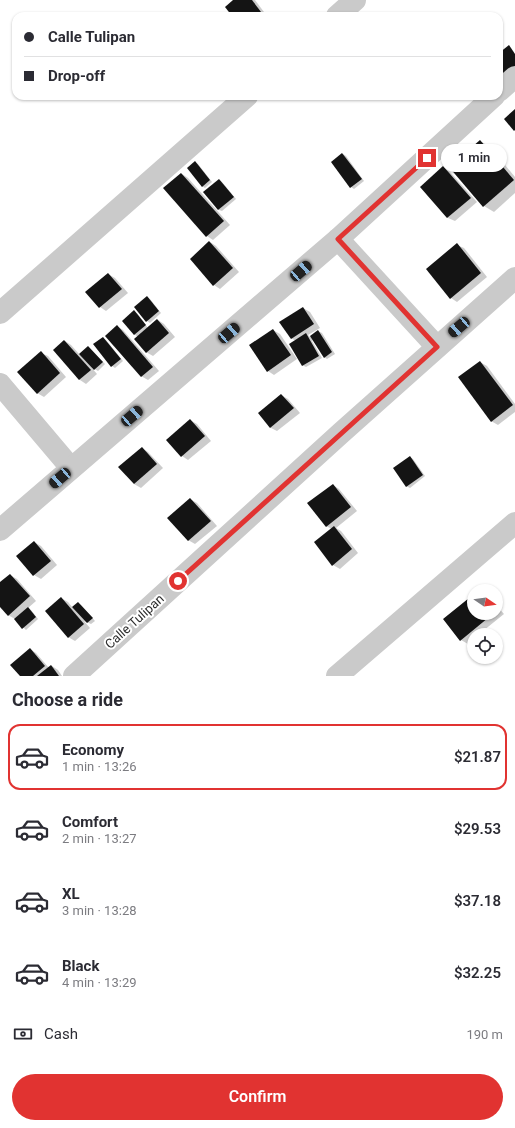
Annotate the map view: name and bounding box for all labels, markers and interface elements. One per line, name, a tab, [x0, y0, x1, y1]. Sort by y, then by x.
text: Calle Tulipan	[48, 28, 135, 46]
text: Drop-off	[48, 67, 105, 85]
callout: 1 min	[441, 144, 507, 172]
route end	[418, 149, 436, 167]
text: 1 min	[458, 150, 490, 165]
car	[288, 259, 314, 283]
car	[446, 315, 472, 339]
car	[216, 321, 242, 345]
car	[119, 404, 145, 428]
car	[47, 466, 73, 490]
route start	[169, 572, 187, 590]
north arrow	[467, 584, 503, 620]
map controls	[467, 584, 503, 664]
street label: Calle Tulipan	[102, 591, 167, 652]
button: locate	[467, 628, 503, 664]
text: Choose a ride	[12, 689, 123, 710]
icon: car	[14, 739, 50, 775]
text: Economy	[62, 741, 124, 759]
text: $21.87	[454, 748, 501, 766]
text: 1 min · 13:26	[62, 759, 137, 774]
icon: car	[14, 811, 50, 847]
text: Comfort	[62, 813, 118, 831]
text: $29.53	[454, 820, 501, 838]
text: 2 min · 13:27	[62, 831, 137, 846]
icon: car	[14, 883, 50, 919]
text: XL	[62, 885, 80, 903]
text: $37.18	[454, 892, 501, 910]
text: 3 min · 13:28	[62, 903, 137, 918]
icon: car	[14, 955, 50, 991]
text: Black	[62, 957, 99, 975]
text: $32.25	[454, 964, 501, 982]
text: 4 min · 13:29	[62, 975, 137, 990]
icon: cash	[12, 1023, 34, 1045]
text: Cash	[44, 1025, 78, 1043]
text: 190 m	[466, 1027, 503, 1042]
button: Confirm	[12, 1074, 503, 1120]

